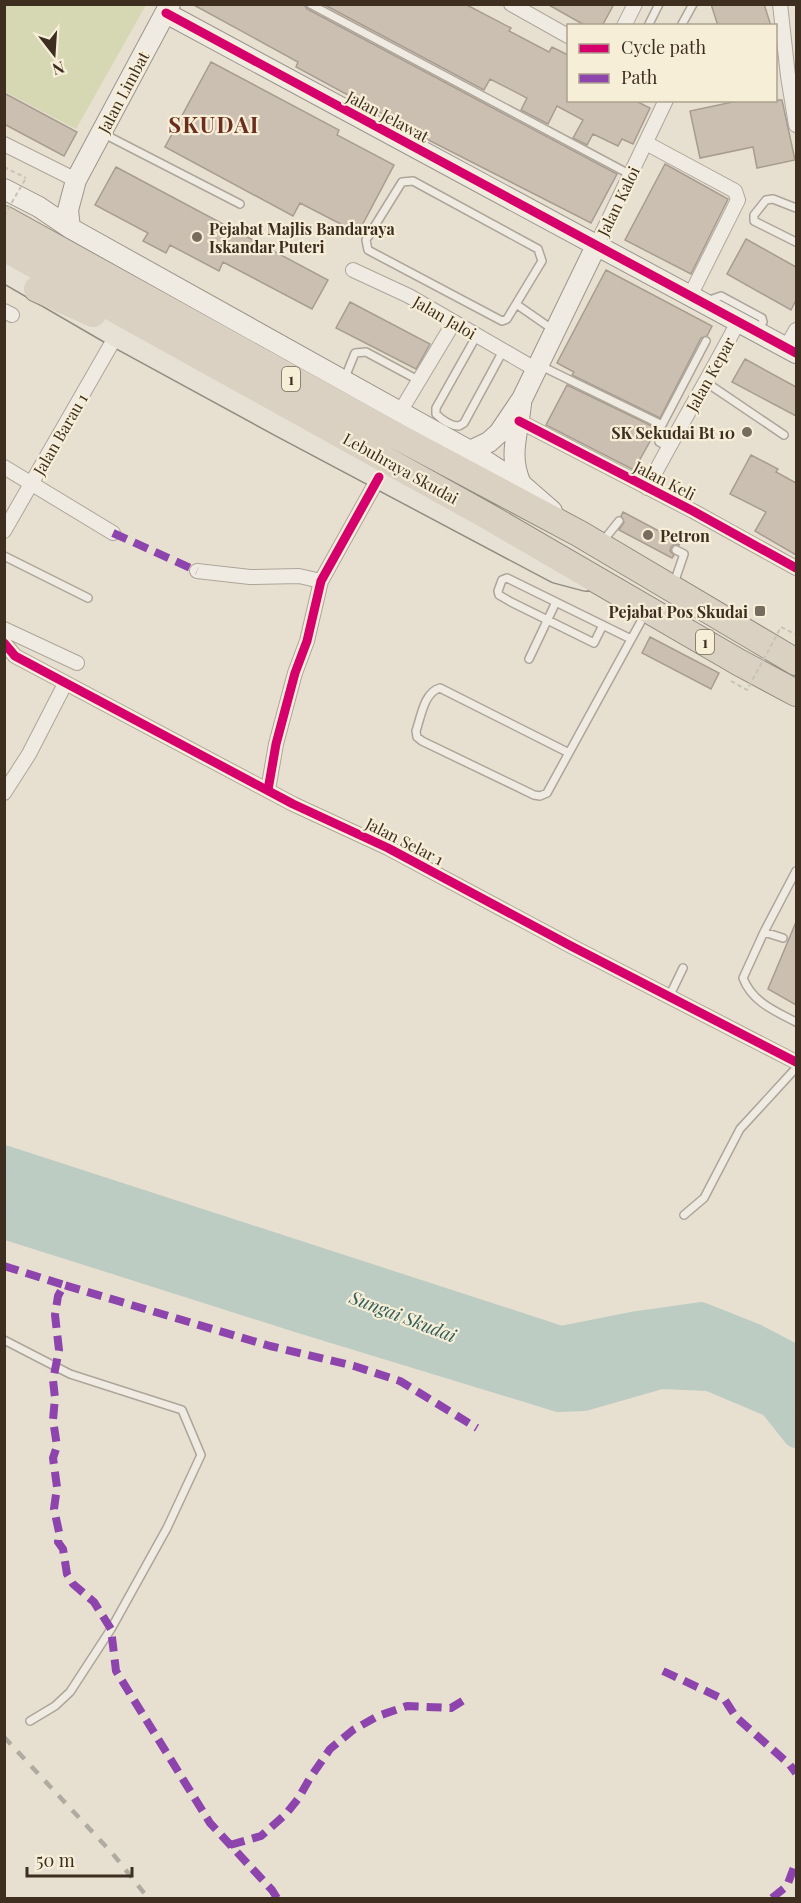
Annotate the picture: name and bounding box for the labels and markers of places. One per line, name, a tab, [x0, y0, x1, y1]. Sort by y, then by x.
place label: Pejabat Majlis Bandaraya Iskandar Puteri	[209, 218, 395, 257]
marker: Pejabat Majlis Bandaraya Iskandar Puteri	[190, 230, 204, 244]
place label: SK Sekudai Bt 10	[611, 422, 735, 443]
marker: SK Sekudai Bt 10	[740, 425, 754, 439]
place label: Petron	[660, 525, 710, 546]
marker: Petron	[641, 528, 655, 542]
place label: Pejabat Pos Skudai	[609, 601, 748, 622]
marker: Pejabat Pos Skudai	[753, 604, 767, 618]

